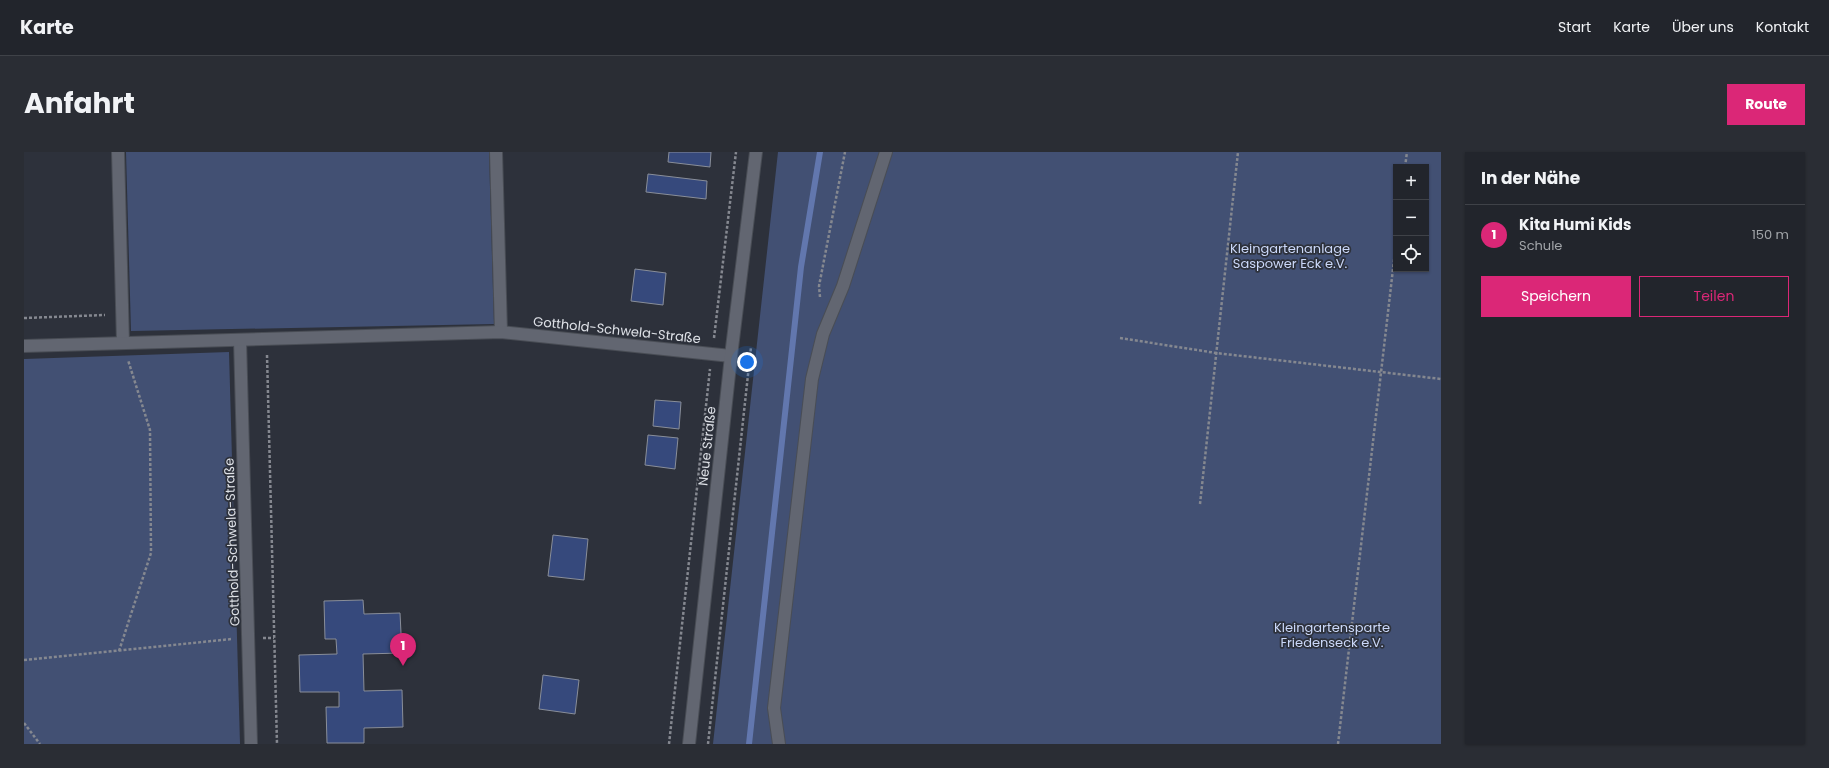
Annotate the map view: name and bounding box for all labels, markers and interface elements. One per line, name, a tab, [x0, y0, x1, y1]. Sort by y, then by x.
text: Karte	[20, 14, 74, 41]
text: Start	[1558, 17, 1591, 37]
text: Karte	[1613, 17, 1650, 37]
text: Über uns	[1672, 17, 1734, 37]
text: Kontakt	[1756, 17, 1809, 37]
text: Anfahrt	[24, 84, 135, 123]
button: Route	[1727, 84, 1805, 125]
map controls	[1393, 164, 1429, 272]
button: +	[1393, 164, 1429, 200]
text: In der Nähe	[1481, 166, 1580, 190]
button: −	[1393, 200, 1429, 236]
text: Kita Humi Kids	[1519, 214, 1631, 235]
text: 1	[1492, 225, 1496, 244]
text: 150 m	[1752, 225, 1789, 244]
button: locate	[1393, 236, 1429, 272]
text: Schule	[1519, 236, 1562, 255]
park label: Kleingartenanlage Saspower Eck e.V.	[1230, 239, 1350, 273]
button: Speichern	[1481, 276, 1631, 317]
button: Teilen	[1639, 276, 1789, 317]
street label: Gotthold-Schwela-Straße	[532, 312, 702, 348]
your location	[737, 352, 757, 372]
street label: Neue Straße	[693, 405, 721, 487]
street label: Gotthold-Schwela-Straße	[220, 458, 244, 626]
park label: Kleingartensparte Friedenseck e.V.	[1274, 618, 1390, 652]
pin: 1	[390, 633, 416, 666]

